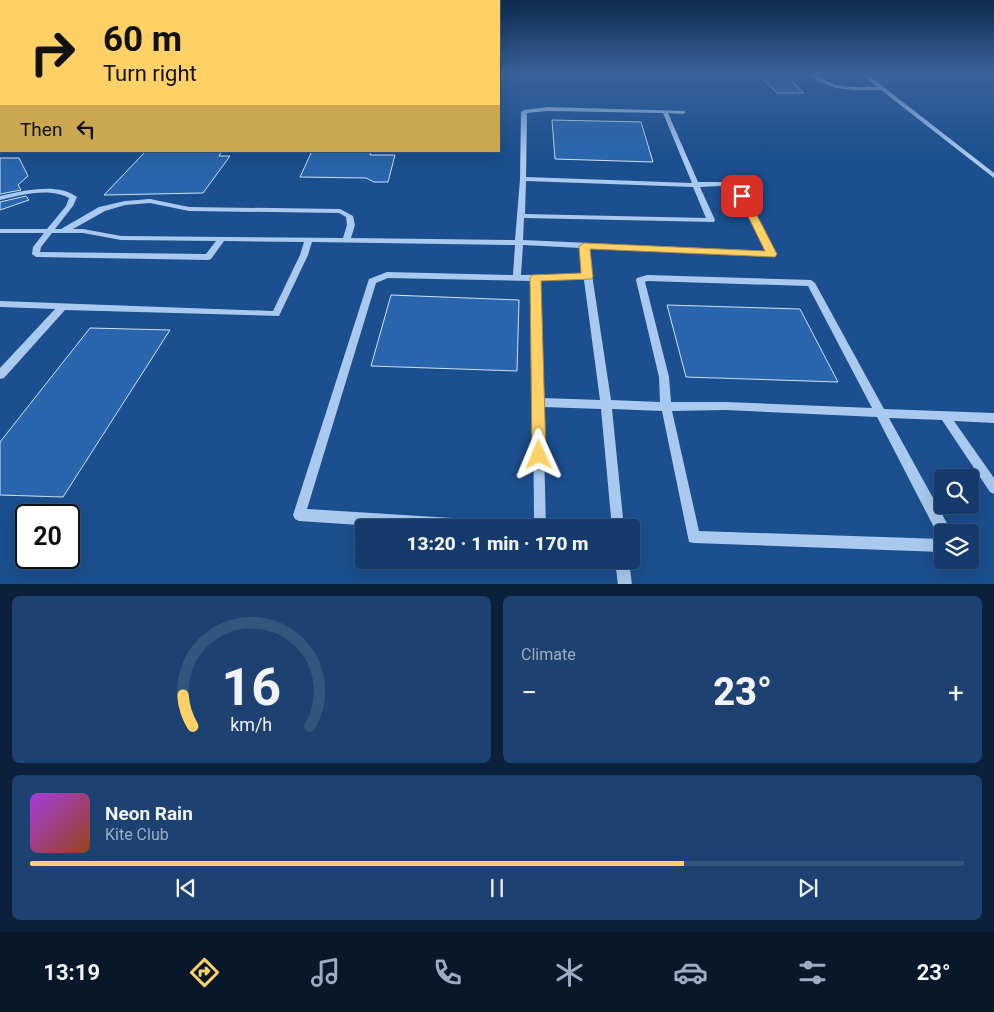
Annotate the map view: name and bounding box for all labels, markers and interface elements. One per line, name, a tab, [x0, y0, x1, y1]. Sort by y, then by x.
text: 60 m	[103, 19, 182, 60]
icon: right	[20, 20, 85, 85]
text: Turn right	[103, 61, 197, 86]
icon: left	[72, 115, 100, 143]
text: Then	[20, 118, 62, 141]
pin	[721, 175, 763, 217]
icon: arrive	[728, 182, 756, 210]
position arrow	[512, 428, 564, 480]
map controls	[934, 469, 979, 569]
button: search	[934, 469, 979, 514]
speed limit sign: 20	[15, 504, 80, 569]
button: layers	[934, 524, 979, 569]
text: 13:20 · 1 min · 170 m	[406, 532, 589, 555]
text: Climate	[521, 645, 576, 664]
text: 16	[222, 657, 281, 718]
text: 23°	[713, 670, 772, 714]
text: −	[521, 676, 537, 709]
text: +	[948, 676, 964, 709]
text: km/h	[231, 714, 272, 735]
text: Neon Rain	[105, 802, 193, 825]
text: Kite Club	[105, 825, 169, 844]
icon: previous	[172, 874, 200, 902]
icon: pause	[483, 874, 511, 902]
icon: next	[794, 874, 822, 902]
icon: directions	[187, 955, 222, 990]
icon: music	[308, 955, 343, 990]
icon: phone	[430, 955, 465, 990]
icon: climate	[552, 955, 587, 990]
icon: car	[673, 955, 708, 990]
icon: filters	[795, 955, 830, 990]
text: 13:19	[43, 960, 100, 985]
text: 23°	[917, 960, 951, 985]

